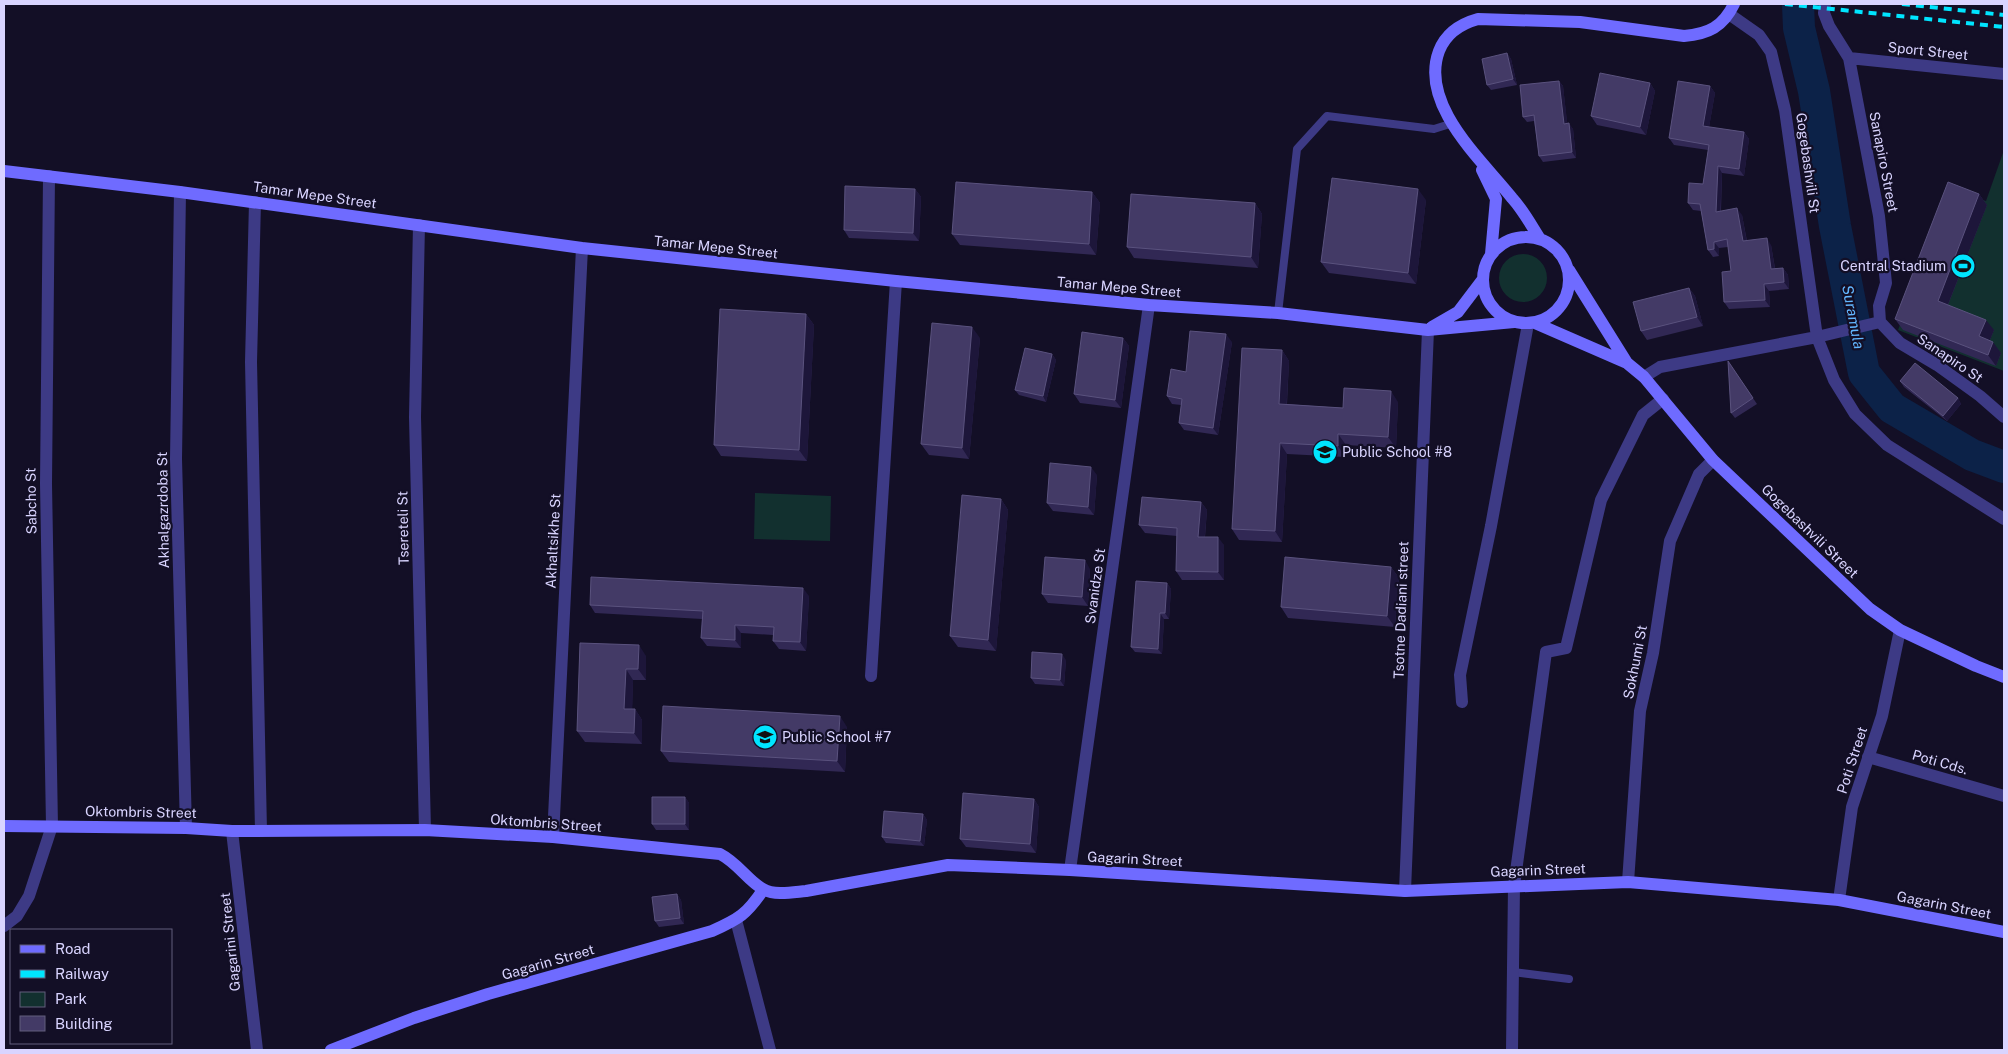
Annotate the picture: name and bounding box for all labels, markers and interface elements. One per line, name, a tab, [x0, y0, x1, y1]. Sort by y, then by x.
street label: Sport Street	[1887, 39, 1969, 63]
street label: Sanapiro Street	[1866, 110, 1902, 214]
street label: Gogebashvili St	[1793, 112, 1823, 214]
street label: Tamar Mepe Street	[252, 178, 378, 212]
street label: Tamar Mepe Street	[653, 233, 779, 261]
sports icon: Central Stadium	[1950, 253, 1976, 279]
place label: Central Stadium	[1840, 258, 1946, 274]
street label: Tamar Mepe Street	[1056, 274, 1182, 300]
water label: Suramula	[1839, 283, 1868, 350]
street label: Sanapiro St	[1914, 330, 1986, 386]
school or university icon: Public School #8	[1312, 439, 1338, 465]
place label: Public School #8	[1342, 444, 1452, 460]
street label: Akhalgazrdoba St	[154, 452, 172, 568]
street label: Sabcho St	[22, 467, 40, 535]
street label: Gogebashvili Street	[1758, 481, 1862, 581]
street label: Tsereteli St	[394, 491, 412, 565]
street label: Akhaltsikhe St	[543, 493, 563, 589]
street label: Tsotne Dadiani street	[1391, 541, 1411, 679]
street label: Svanidze St	[1082, 547, 1108, 625]
street label: Sokhumi St	[1620, 624, 1650, 700]
school or university icon: Public School #7	[752, 724, 778, 750]
street label: Poti Street	[1834, 724, 1870, 796]
place label: Public School #7	[782, 729, 891, 745]
street label: Poti Cds.	[1910, 746, 1970, 778]
street label: Oktombris Street	[85, 803, 197, 821]
street label: Oktombris Street	[490, 811, 602, 835]
street label: Gagarin Street	[1087, 849, 1183, 869]
street label: Gagarin Street	[1490, 860, 1586, 880]
street label: Gagarin Street	[1896, 888, 1992, 922]
street label: Gagarini Street	[217, 892, 243, 992]
legend	[10, 929, 172, 1044]
text: Road	[55, 940, 91, 957]
street label: Gagarin Street	[500, 941, 596, 983]
text: Railway	[55, 965, 109, 982]
text: Park	[55, 990, 87, 1007]
text: Building	[55, 1015, 113, 1032]

